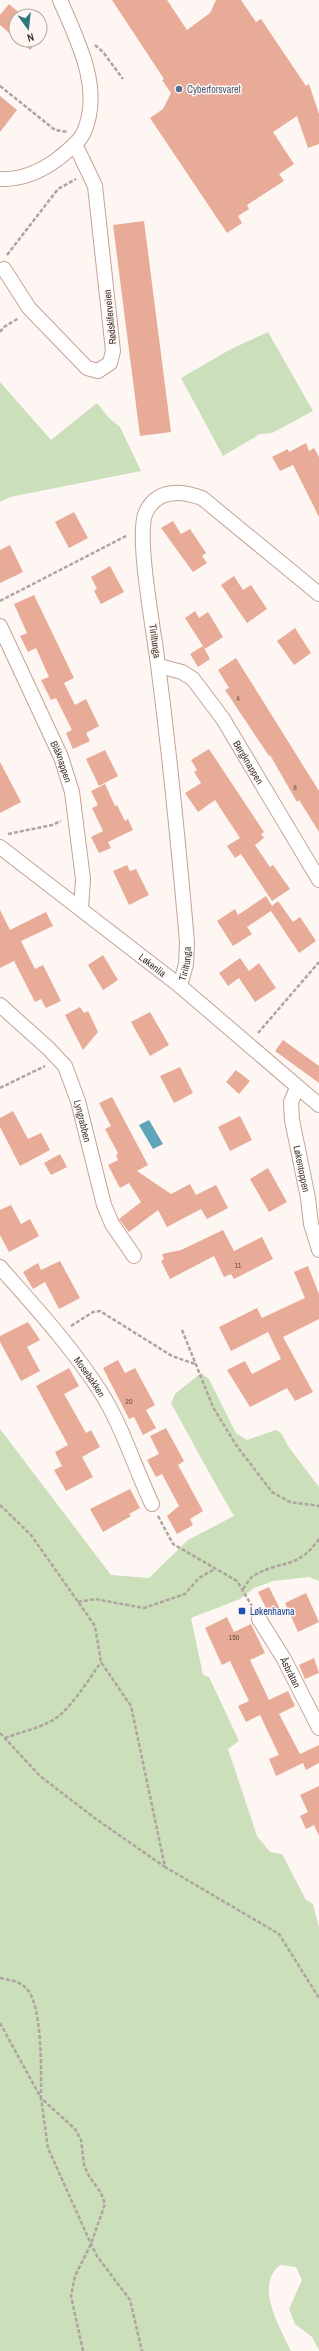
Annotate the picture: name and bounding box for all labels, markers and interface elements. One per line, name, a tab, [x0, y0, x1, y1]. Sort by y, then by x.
north arrow	[8, 8, 48, 48]
text: N	[26, 30, 36, 45]
place label: Cyberforsvaret	[187, 83, 241, 96]
marker: Cyberforsvaret	[174, 84, 184, 94]
street label: Rødskiferveien	[101, 289, 119, 345]
street label: Tiriltunga	[146, 623, 164, 659]
house number: 4	[236, 693, 240, 703]
street label: Bergknappen	[231, 738, 267, 786]
street label: Blåknappen	[48, 739, 75, 784]
house number: 8	[293, 782, 297, 792]
street label: Tiriltunga	[175, 946, 193, 982]
street label: Løkenlia	[137, 950, 169, 980]
street label: Lyngrabben	[71, 1098, 94, 1143]
street label: Løkentoppen	[291, 1144, 313, 1193]
house number: 11	[235, 1260, 242, 1270]
street label: Mosebakken	[71, 1354, 109, 1399]
house number: 20	[125, 1396, 133, 1406]
place label: Løkenhavna	[250, 1605, 295, 1618]
marker: Løkenhavna	[237, 1606, 247, 1616]
house number: 150	[229, 1632, 240, 1642]
street label: Åsbråtan	[277, 1654, 304, 1690]

